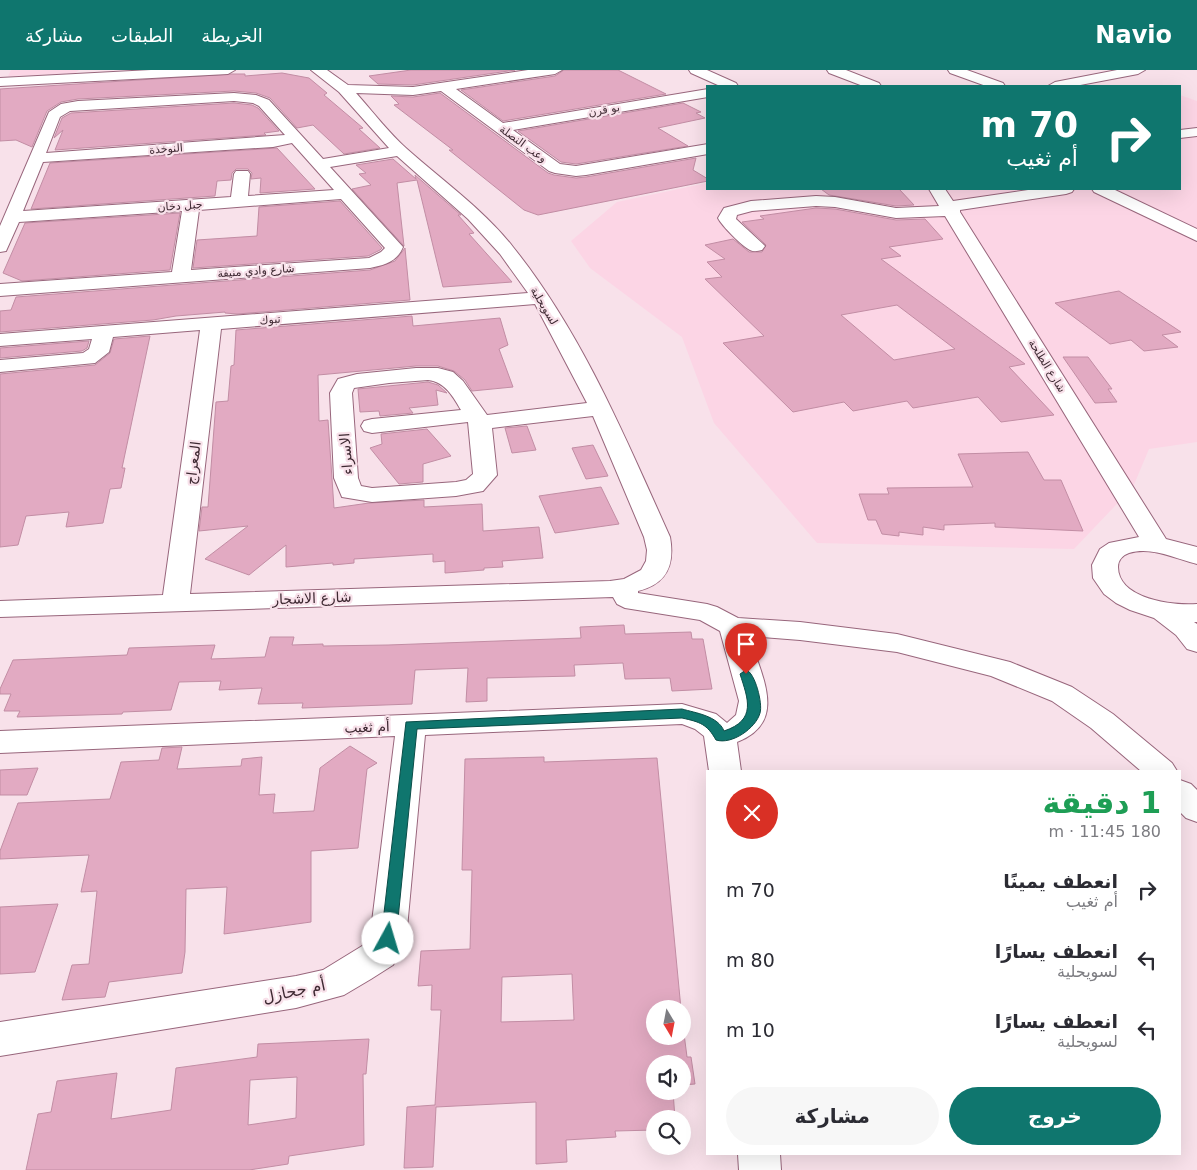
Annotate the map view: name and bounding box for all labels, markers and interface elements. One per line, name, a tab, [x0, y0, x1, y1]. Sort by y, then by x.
text: Navio	[1095, 21, 1172, 49]
text: مشاركة	[25, 25, 83, 46]
text: الطبقات	[111, 25, 173, 46]
text: الخريطة	[201, 25, 263, 46]
street label: بو قرن	[587, 101, 621, 119]
text: 70 m	[981, 105, 1078, 145]
icon: right	[1096, 105, 1161, 170]
street label: وعب النصلة	[497, 123, 549, 165]
street label: النوخذة	[149, 141, 183, 157]
text: أم ثغيب	[1006, 146, 1078, 171]
street label: جبل دخان	[157, 198, 203, 214]
street label: شارع وادي منيفة	[217, 262, 295, 280]
street label: لسويحلية	[528, 285, 560, 327]
street label: تبوك	[259, 313, 281, 327]
street label: شارع الطلحة	[1026, 337, 1068, 395]
street label: الاسراء	[336, 432, 357, 476]
street label: المعراج	[182, 440, 205, 486]
street label: شارع الاشجار	[271, 589, 352, 608]
pin	[725, 623, 767, 674]
icon: arrive	[732, 630, 760, 658]
street label: أم ثغيب	[344, 717, 390, 736]
text: 1 دقيقة	[1043, 785, 1161, 820]
button: close	[726, 787, 778, 839]
text: 180 m · 11:45	[1048, 822, 1161, 841]
text: انعطف يمينًا	[1003, 870, 1118, 892]
icon: right	[1133, 876, 1161, 904]
text: 70 m	[726, 879, 775, 901]
text: أم ثغيب	[1066, 892, 1118, 911]
position arrow	[361, 912, 413, 964]
text: انعطف يسارًا	[995, 940, 1118, 962]
icon: left	[1133, 946, 1161, 974]
text: 80 m	[726, 949, 775, 971]
text: لسويحلية	[1057, 962, 1118, 981]
street label: أم جحازل	[261, 974, 327, 1008]
north arrow	[646, 1000, 691, 1045]
map controls	[646, 1000, 691, 1155]
text: انعطف يسارًا	[995, 1010, 1118, 1032]
icon: left	[1133, 1016, 1161, 1044]
text: 10 m	[726, 1019, 775, 1041]
text: لسويحلية	[1057, 1032, 1118, 1051]
button: sound	[646, 1055, 691, 1100]
button: مشاركة	[726, 1087, 939, 1145]
button: خروج	[949, 1087, 1161, 1145]
button: search	[646, 1110, 691, 1155]

